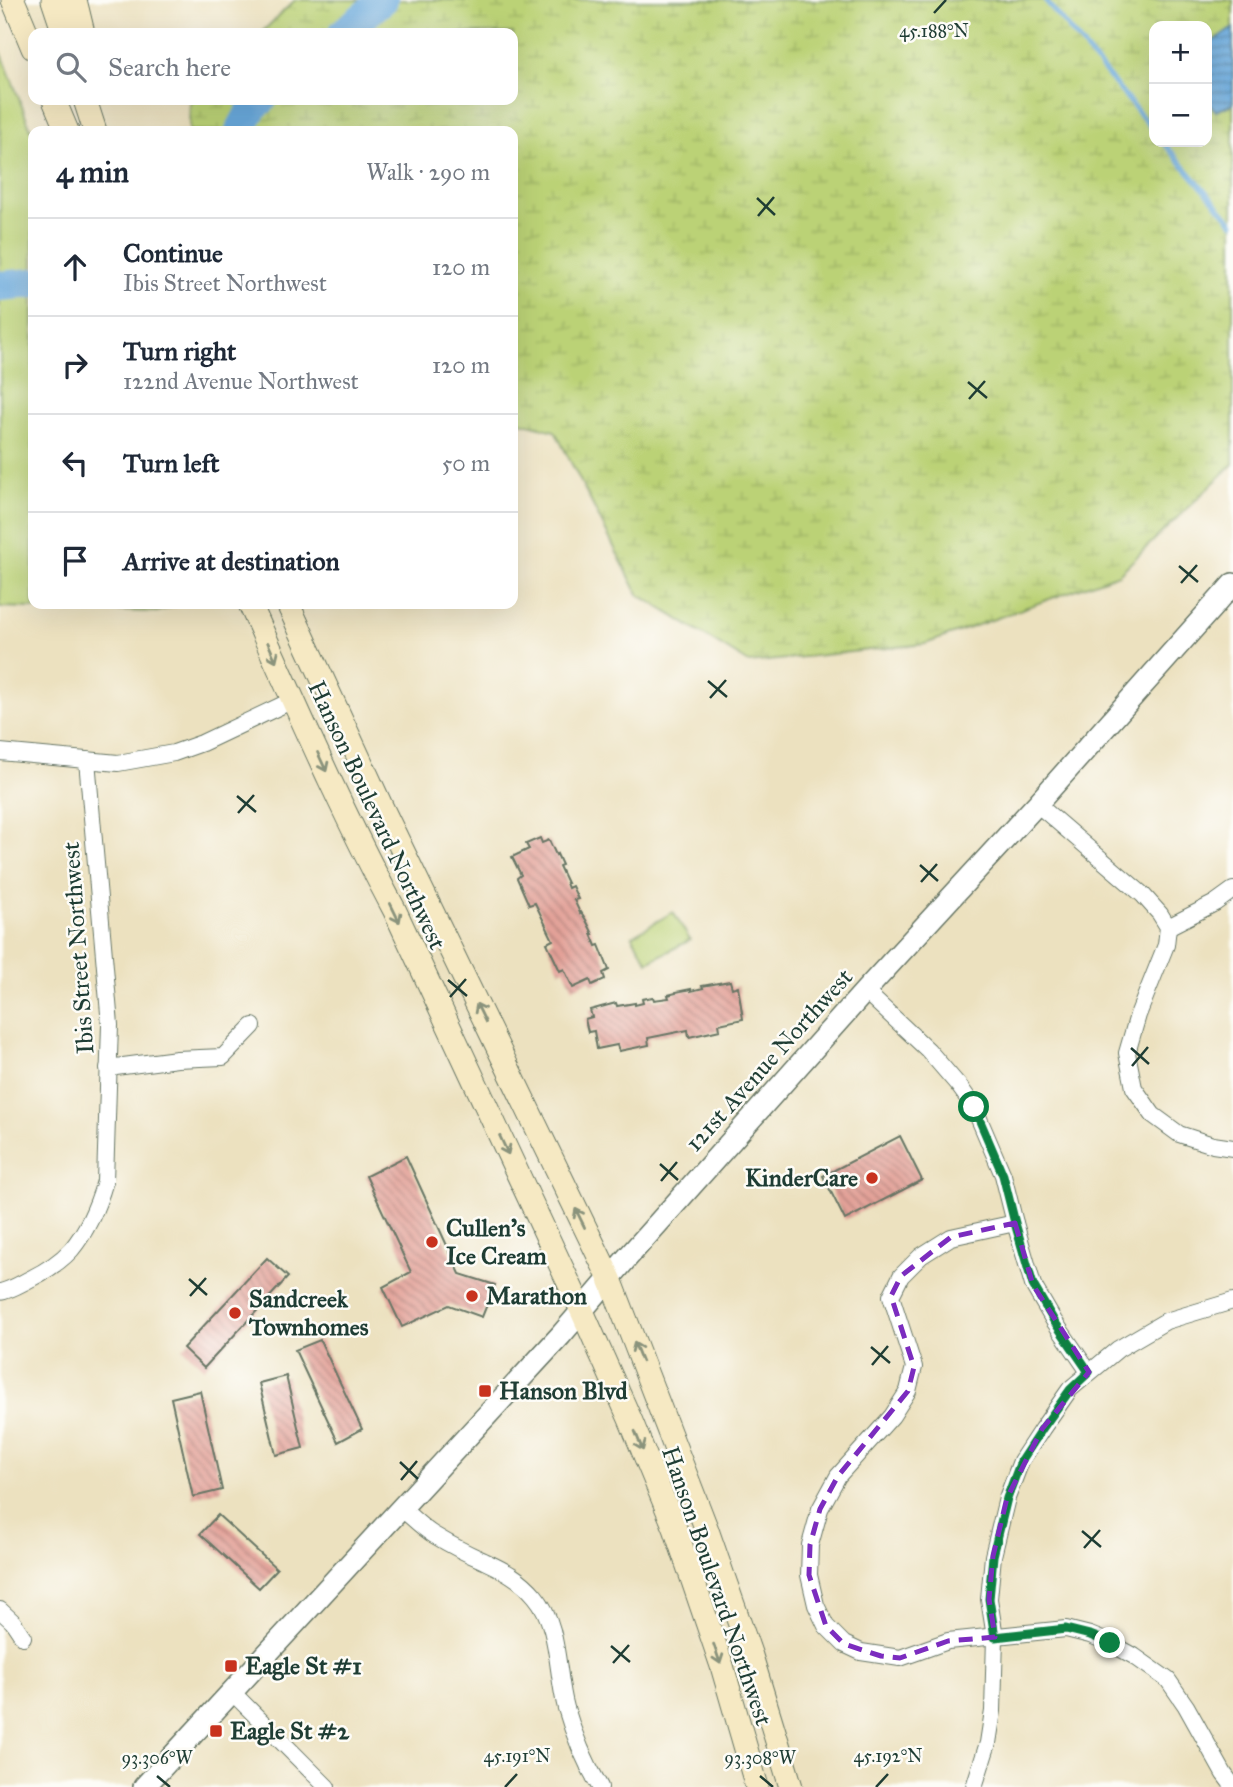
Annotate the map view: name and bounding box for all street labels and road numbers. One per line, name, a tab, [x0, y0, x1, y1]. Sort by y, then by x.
street label: Hanson Boulevard Northwest	[301, 676, 453, 955]
street label: Ibis Street Northwest	[56, 840, 100, 1055]
street label: 121st Avenue Northwest	[679, 962, 859, 1158]
street label: Hanson Boulevard Northwest	[655, 1442, 779, 1730]

